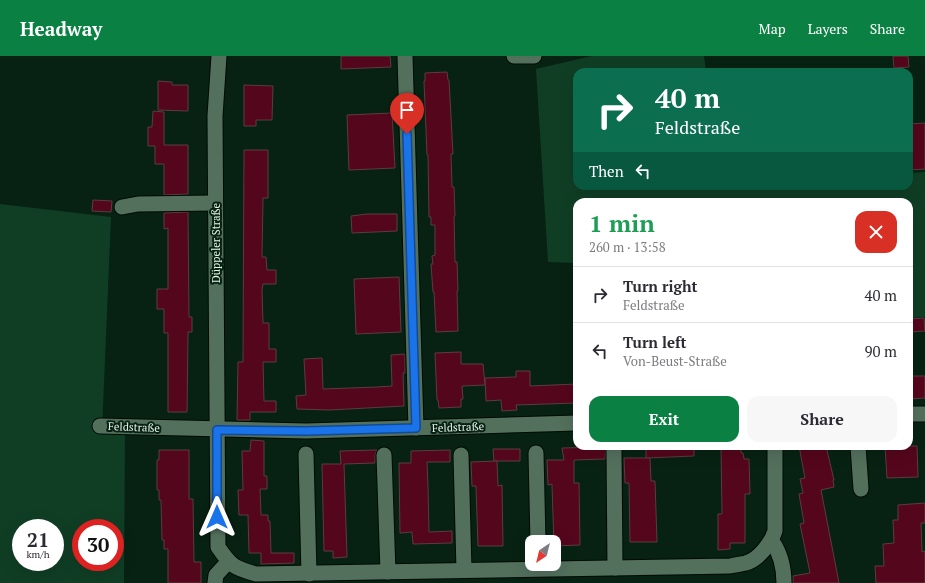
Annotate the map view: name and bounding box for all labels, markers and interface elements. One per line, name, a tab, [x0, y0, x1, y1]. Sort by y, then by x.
text: Headway	[20, 16, 102, 41]
text: Map	[759, 19, 786, 38]
text: Layers	[808, 19, 848, 38]
text: Share	[870, 19, 905, 38]
text: 40 m	[655, 79, 720, 116]
icon: right	[589, 84, 641, 136]
pin	[390, 93, 424, 134]
icon: arrive	[396, 99, 418, 121]
text: Feldstraße	[655, 115, 740, 139]
icon: left	[632, 160, 654, 182]
text: Then	[589, 161, 624, 181]
street label: Düppeler Straße	[209, 202, 223, 283]
text: 1 min	[589, 207, 655, 239]
button: close	[855, 211, 897, 253]
text: 260 m · 13:58	[589, 238, 666, 256]
text: Turn right	[623, 276, 698, 296]
icon: right	[589, 284, 611, 306]
text: 40 m	[864, 285, 897, 305]
text: Feldstraße	[623, 296, 685, 314]
text: Turn left	[623, 332, 687, 352]
icon: left	[589, 340, 611, 362]
text: 90 m	[864, 341, 897, 361]
text: Von-Beust-Straße	[623, 352, 727, 370]
button: Exit	[589, 396, 739, 442]
button: Share	[747, 396, 897, 442]
street label: Feldstraße	[108, 419, 161, 435]
street label: Feldstraße	[432, 419, 485, 435]
position arrow	[196, 496, 238, 538]
speed limit sign: 30	[72, 519, 124, 571]
text: 21	[27, 526, 49, 553]
north arrow	[525, 535, 561, 571]
map controls	[525, 535, 561, 571]
text: km/h	[26, 548, 50, 561]

